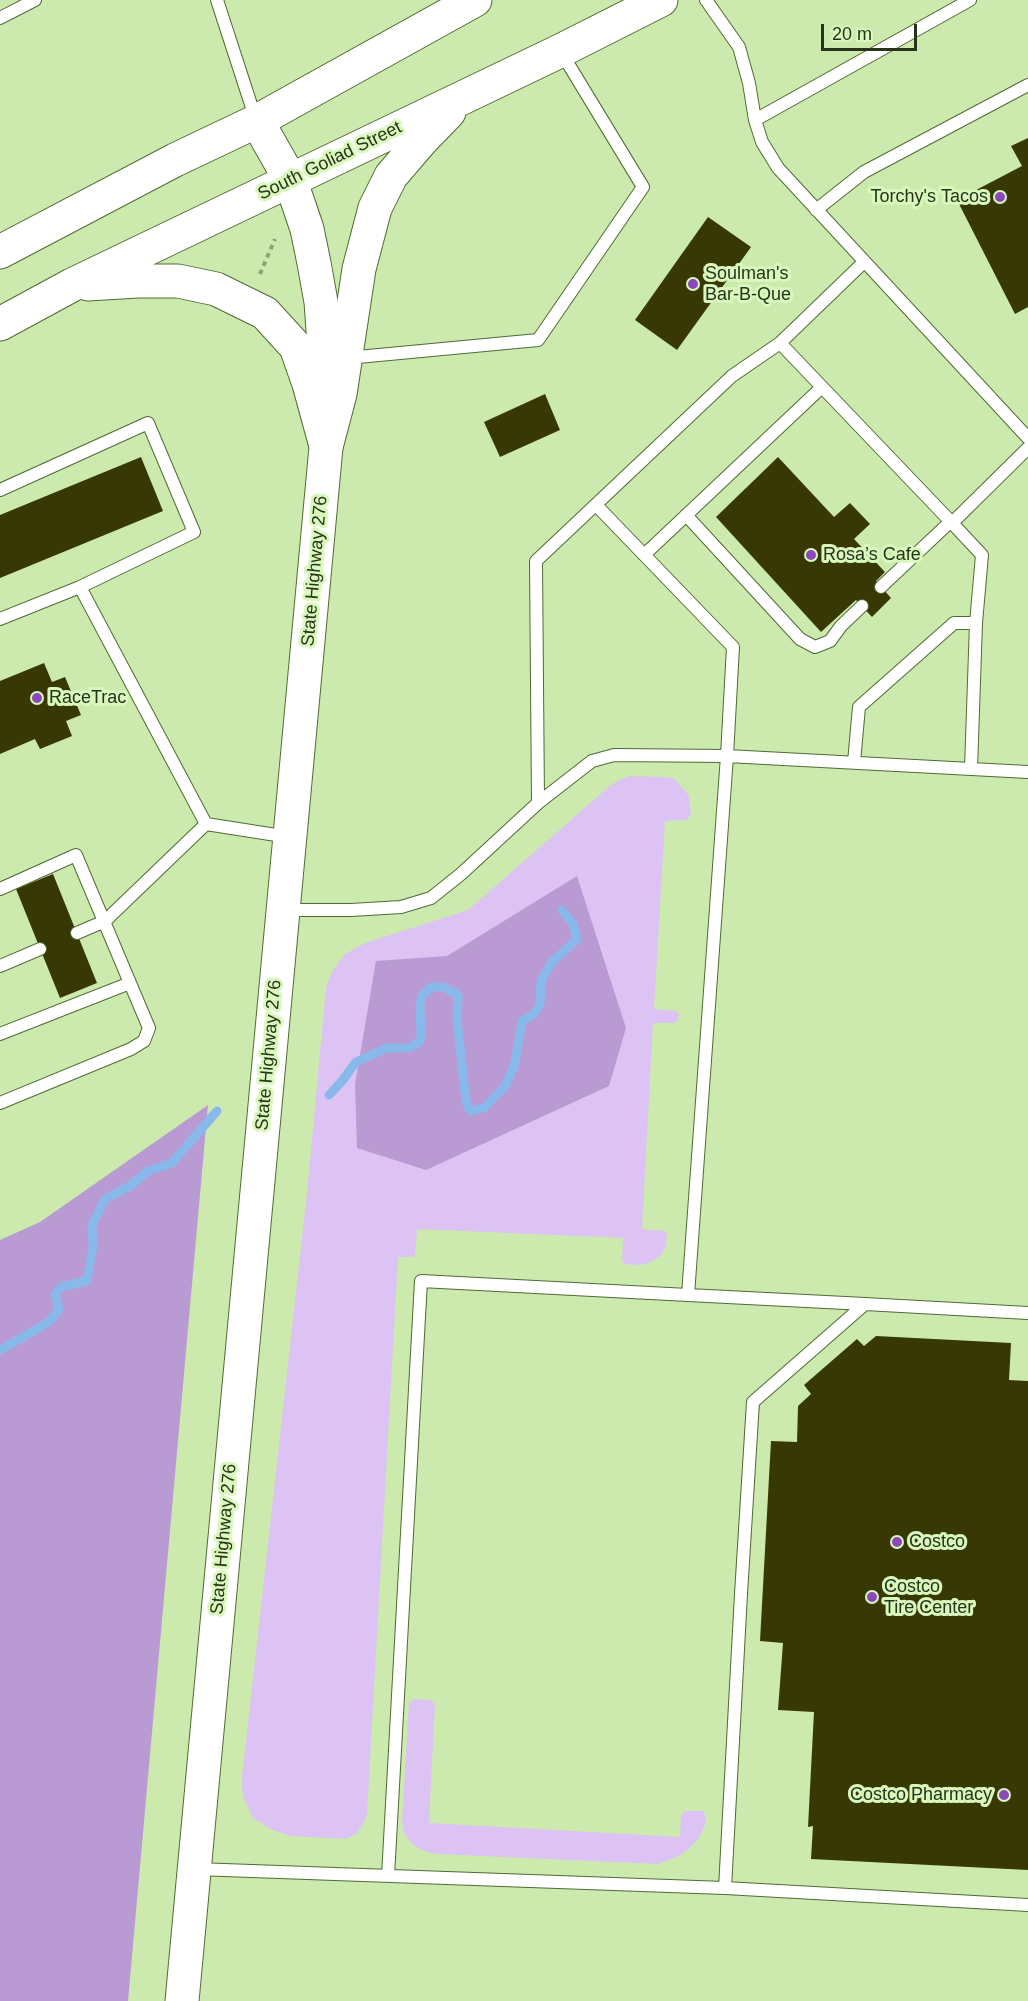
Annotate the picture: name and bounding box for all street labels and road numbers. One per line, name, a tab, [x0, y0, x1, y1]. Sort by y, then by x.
street label: South Goliad Street	[255, 117, 405, 205]
street label: State Highway 276	[298, 495, 332, 647]
street label: State Highway 276	[252, 979, 286, 1131]
street label: State Highway 276	[207, 1463, 241, 1615]

